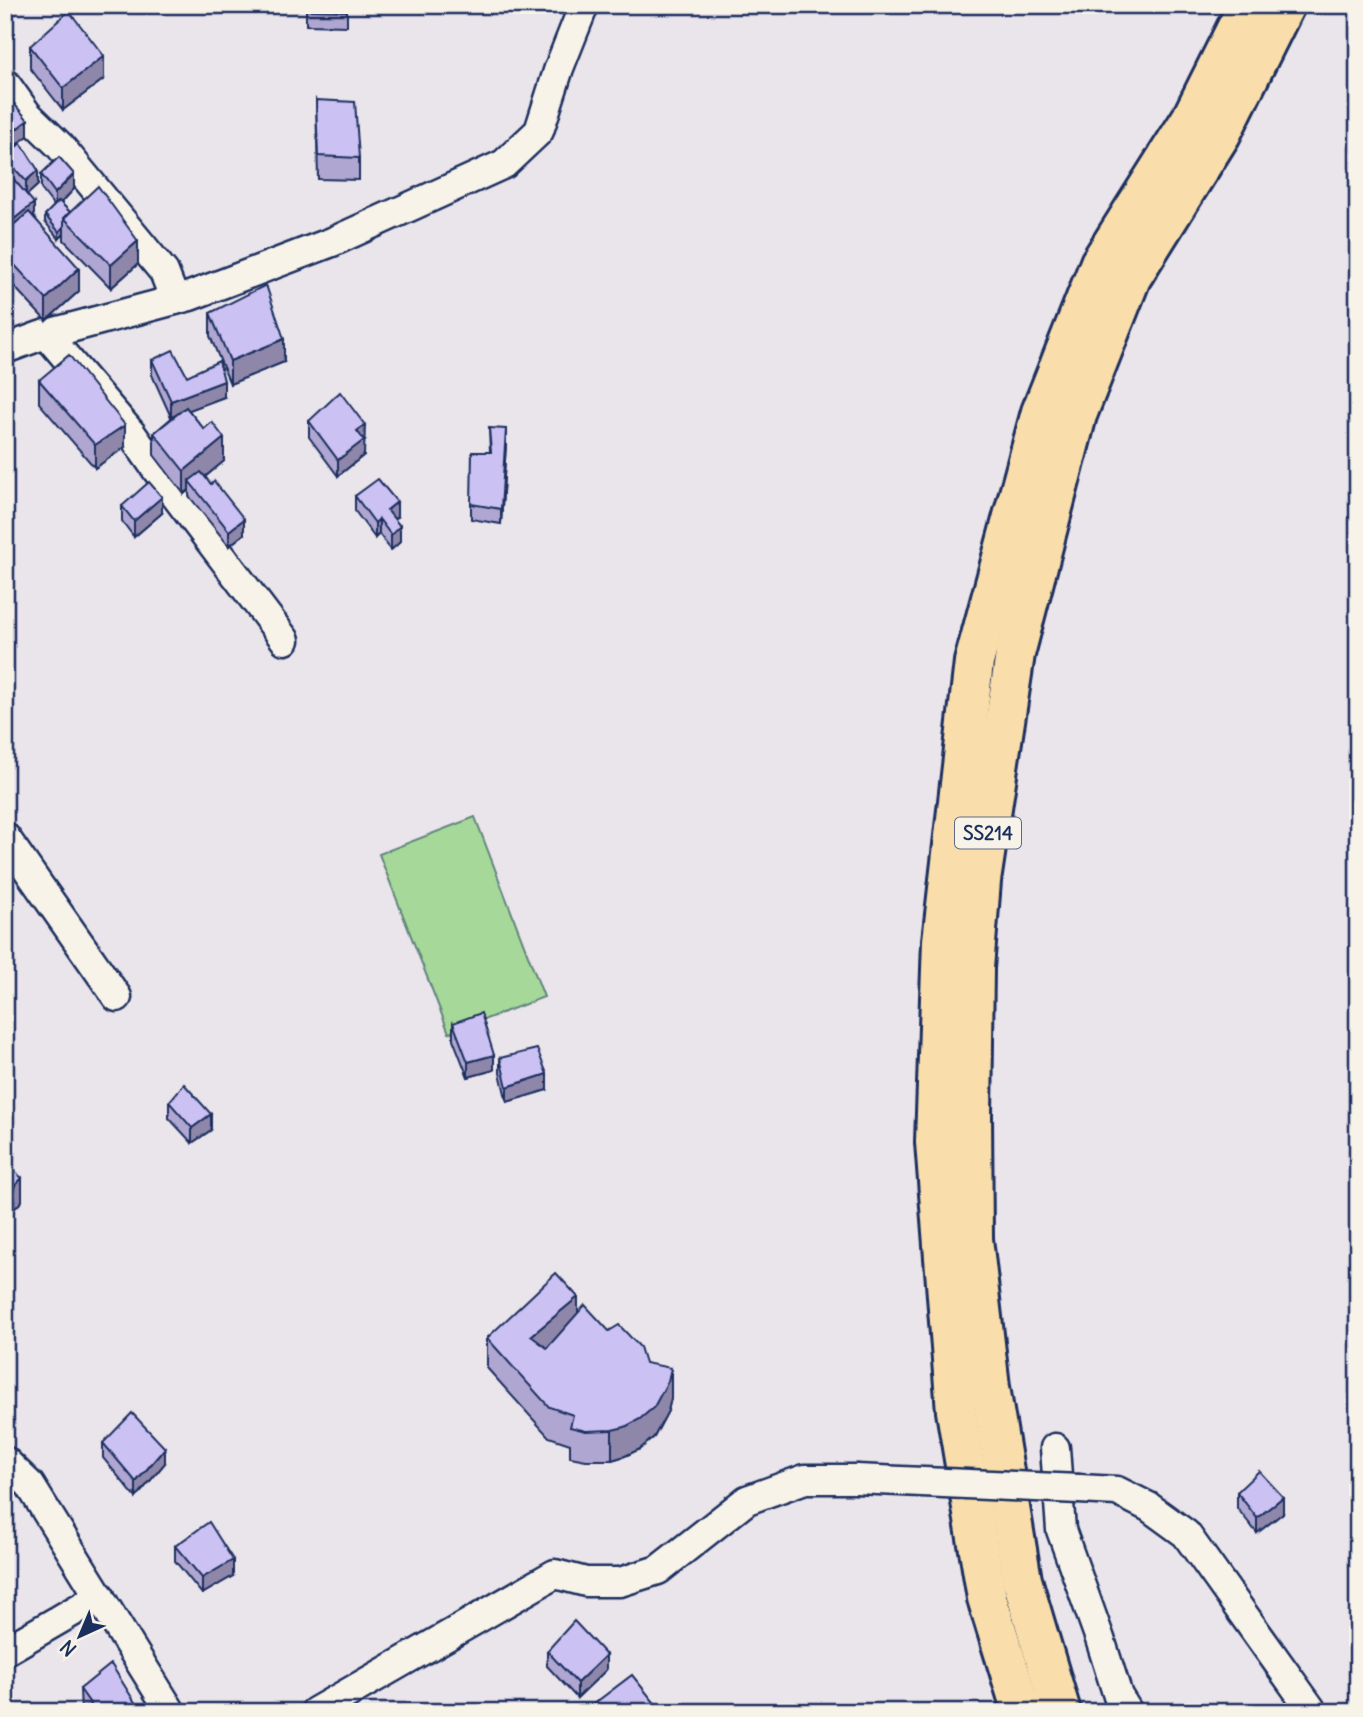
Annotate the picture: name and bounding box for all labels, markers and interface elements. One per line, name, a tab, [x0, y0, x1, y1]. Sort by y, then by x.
road number: SS214	[955, 818, 1021, 848]
north arrow	[46, 1602, 116, 1672]
text: N	[55, 1635, 81, 1661]

